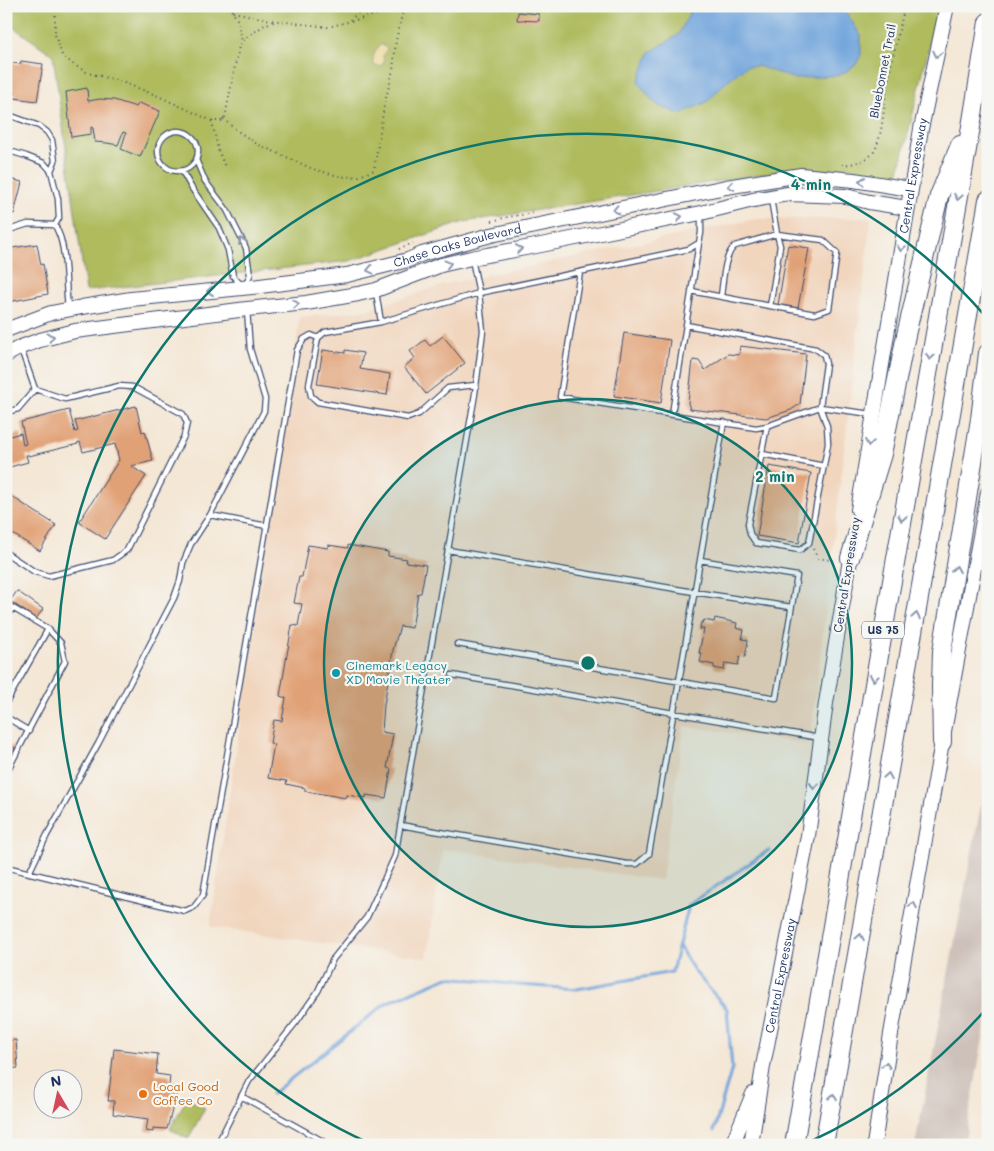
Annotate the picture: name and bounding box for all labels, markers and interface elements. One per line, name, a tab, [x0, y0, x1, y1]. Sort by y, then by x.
street label: Bluebonnet Trail	[865, 22, 899, 119]
one-way arrow	[932, 49, 942, 58]
street label: Central Expressway	[895, 116, 930, 234]
text: 4 min	[791, 174, 831, 194]
one-way arrow	[858, 176, 866, 187]
one-way arrow	[726, 181, 735, 191]
one-way arrow	[954, 193, 964, 202]
one-way arrow	[611, 204, 620, 215]
one-way arrow	[674, 213, 683, 223]
street label: Chase Oaks Boulevard	[392, 220, 523, 270]
one-way arrow	[238, 237, 249, 246]
one-way arrow	[515, 244, 524, 255]
one-way arrow	[896, 244, 906, 252]
one-way arrow	[443, 259, 451, 269]
one-way arrow	[366, 264, 375, 274]
one-way arrow	[205, 285, 213, 296]
one-way arrow	[292, 299, 300, 310]
one-way arrow	[47, 332, 56, 343]
one-way arrow	[926, 353, 936, 362]
one-way arrow	[864, 439, 875, 447]
text: 2 min	[755, 466, 795, 486]
one-way arrow	[898, 513, 908, 522]
street label: Central Expressway	[829, 516, 863, 634]
one-way arrow	[950, 565, 961, 573]
one-way arrow	[910, 612, 920, 621]
road number: US 75	[862, 622, 904, 638]
centre of rings	[579, 654, 597, 672]
place label: Cinemark Legacy XD Movie Theater	[346, 657, 451, 687]
marker: Cinemark Legacy XD Movie Theater	[330, 667, 342, 679]
one-way arrow	[870, 673, 880, 682]
one-way arrow	[882, 772, 892, 781]
one-way arrow	[810, 782, 820, 791]
one-way arrow	[908, 901, 918, 910]
street label: Central Expressway	[761, 917, 799, 1034]
one-way arrow	[855, 932, 865, 941]
one-way arrow	[880, 1061, 891, 1069]
north arrow	[32, 1068, 82, 1118]
text: N	[49, 1070, 63, 1091]
place label: Local Good Coffee Co	[153, 1078, 219, 1108]
marker: Local Good Coffee Co	[137, 1088, 149, 1100]
one-way arrow	[827, 1092, 837, 1101]

